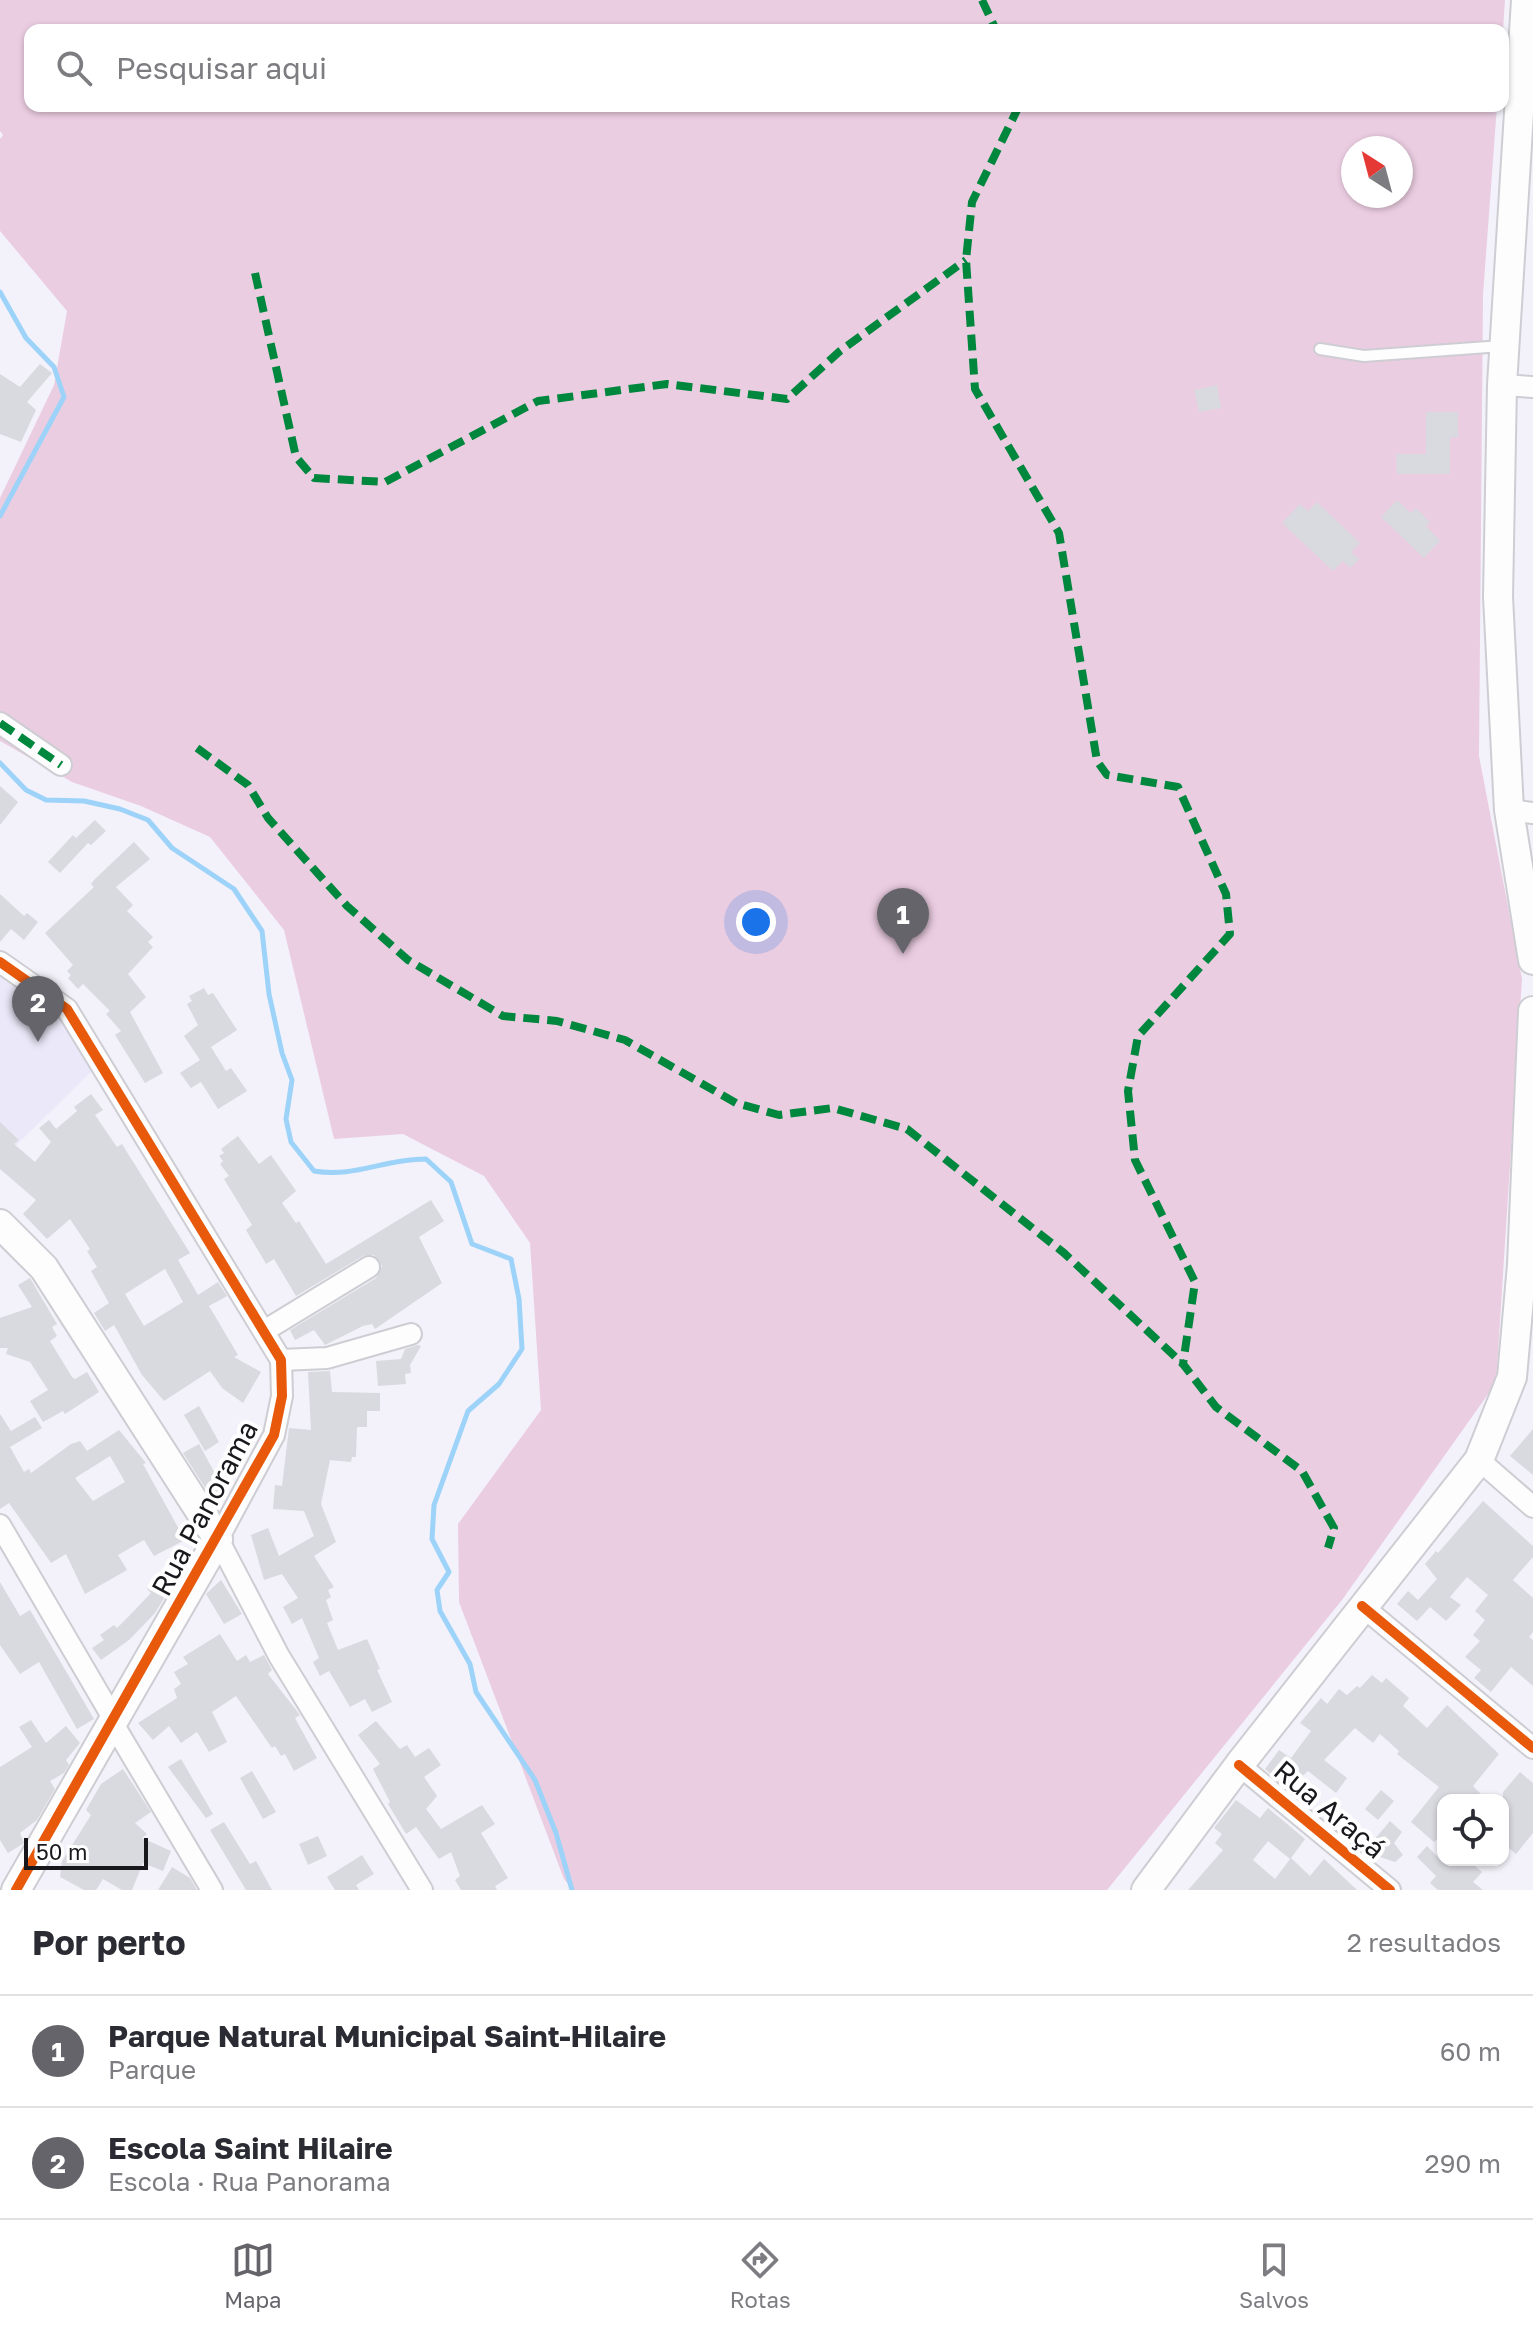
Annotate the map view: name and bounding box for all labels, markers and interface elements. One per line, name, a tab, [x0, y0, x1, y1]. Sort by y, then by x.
search box	[24, 24, 1509, 112]
icon: search	[52, 46, 96, 90]
text: Pesquisar aqui	[116, 50, 327, 86]
north arrow	[1341, 136, 1413, 208]
pin: 1	[877, 888, 929, 954]
your location	[736, 902, 776, 942]
pin: 2	[12, 976, 64, 1042]
street label: Rua Panorama	[144, 1415, 264, 1601]
street label: Rua Araçá	[1268, 1753, 1392, 1865]
map controls	[1437, 1794, 1509, 1866]
button: locate	[1437, 1794, 1509, 1866]
scale bar	[24, 1834, 148, 1870]
text: 50 m	[36, 1838, 87, 1865]
text: Por perto	[32, 1922, 186, 1962]
text: 2 resultados	[1347, 1927, 1501, 1958]
text: Parque Natural Municipal Saint-Hilaire	[108, 2018, 666, 2054]
text: 1	[51, 2036, 65, 2067]
text: 60 m	[1440, 2036, 1501, 2067]
text: Parque	[108, 2054, 196, 2085]
text: Escola Saint Hilaire	[108, 2130, 393, 2166]
text: 2	[50, 2148, 66, 2179]
text: 290 m	[1425, 2148, 1501, 2179]
text: Escola · Rua Panorama	[108, 2166, 391, 2197]
tab: Mapa	[224, 2238, 281, 2313]
tab: Rotas	[730, 2238, 791, 2313]
tab: Salvos	[1239, 2238, 1309, 2313]

